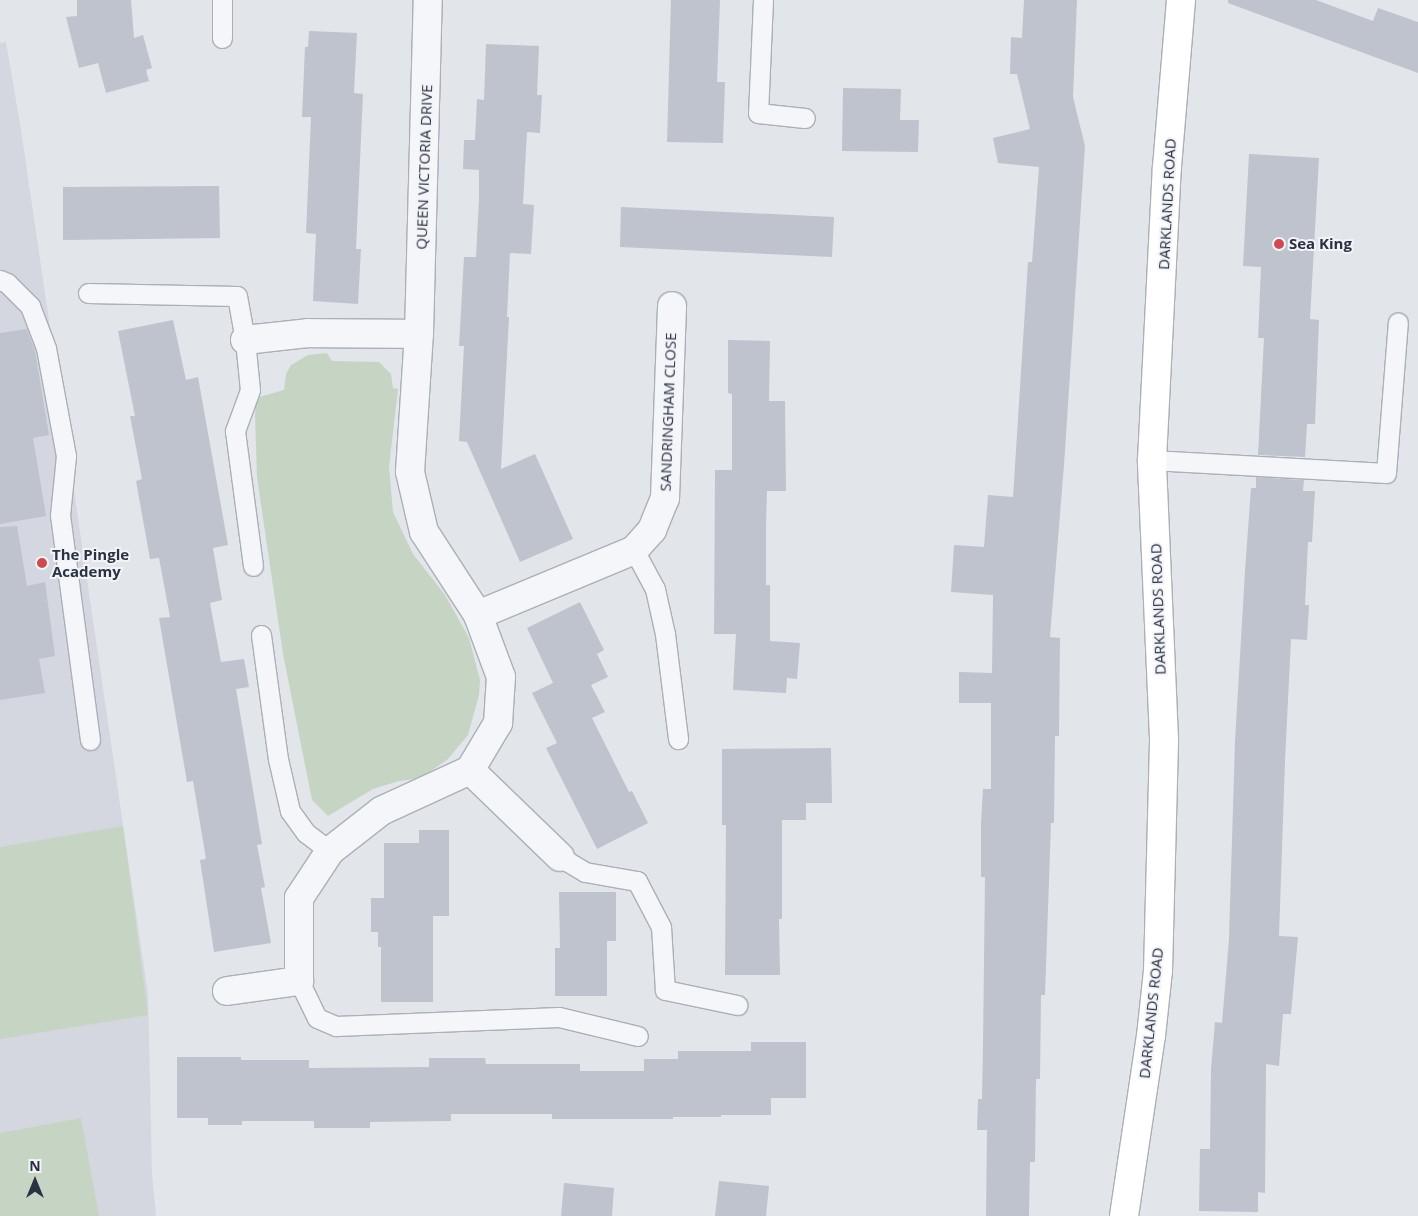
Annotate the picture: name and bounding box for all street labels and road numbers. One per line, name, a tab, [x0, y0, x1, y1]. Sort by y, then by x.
street label: QUEEN VICTORIA DRIVE	[412, 84, 436, 250]
street label: DARKLANDS ROAD	[1155, 138, 1179, 270]
street label: SANDRINGHAM CLOSE	[656, 332, 680, 492]
street label: DARKLANDS ROAD	[1147, 543, 1169, 675]
street label: DARKLANDS ROAD	[1135, 947, 1167, 1079]

